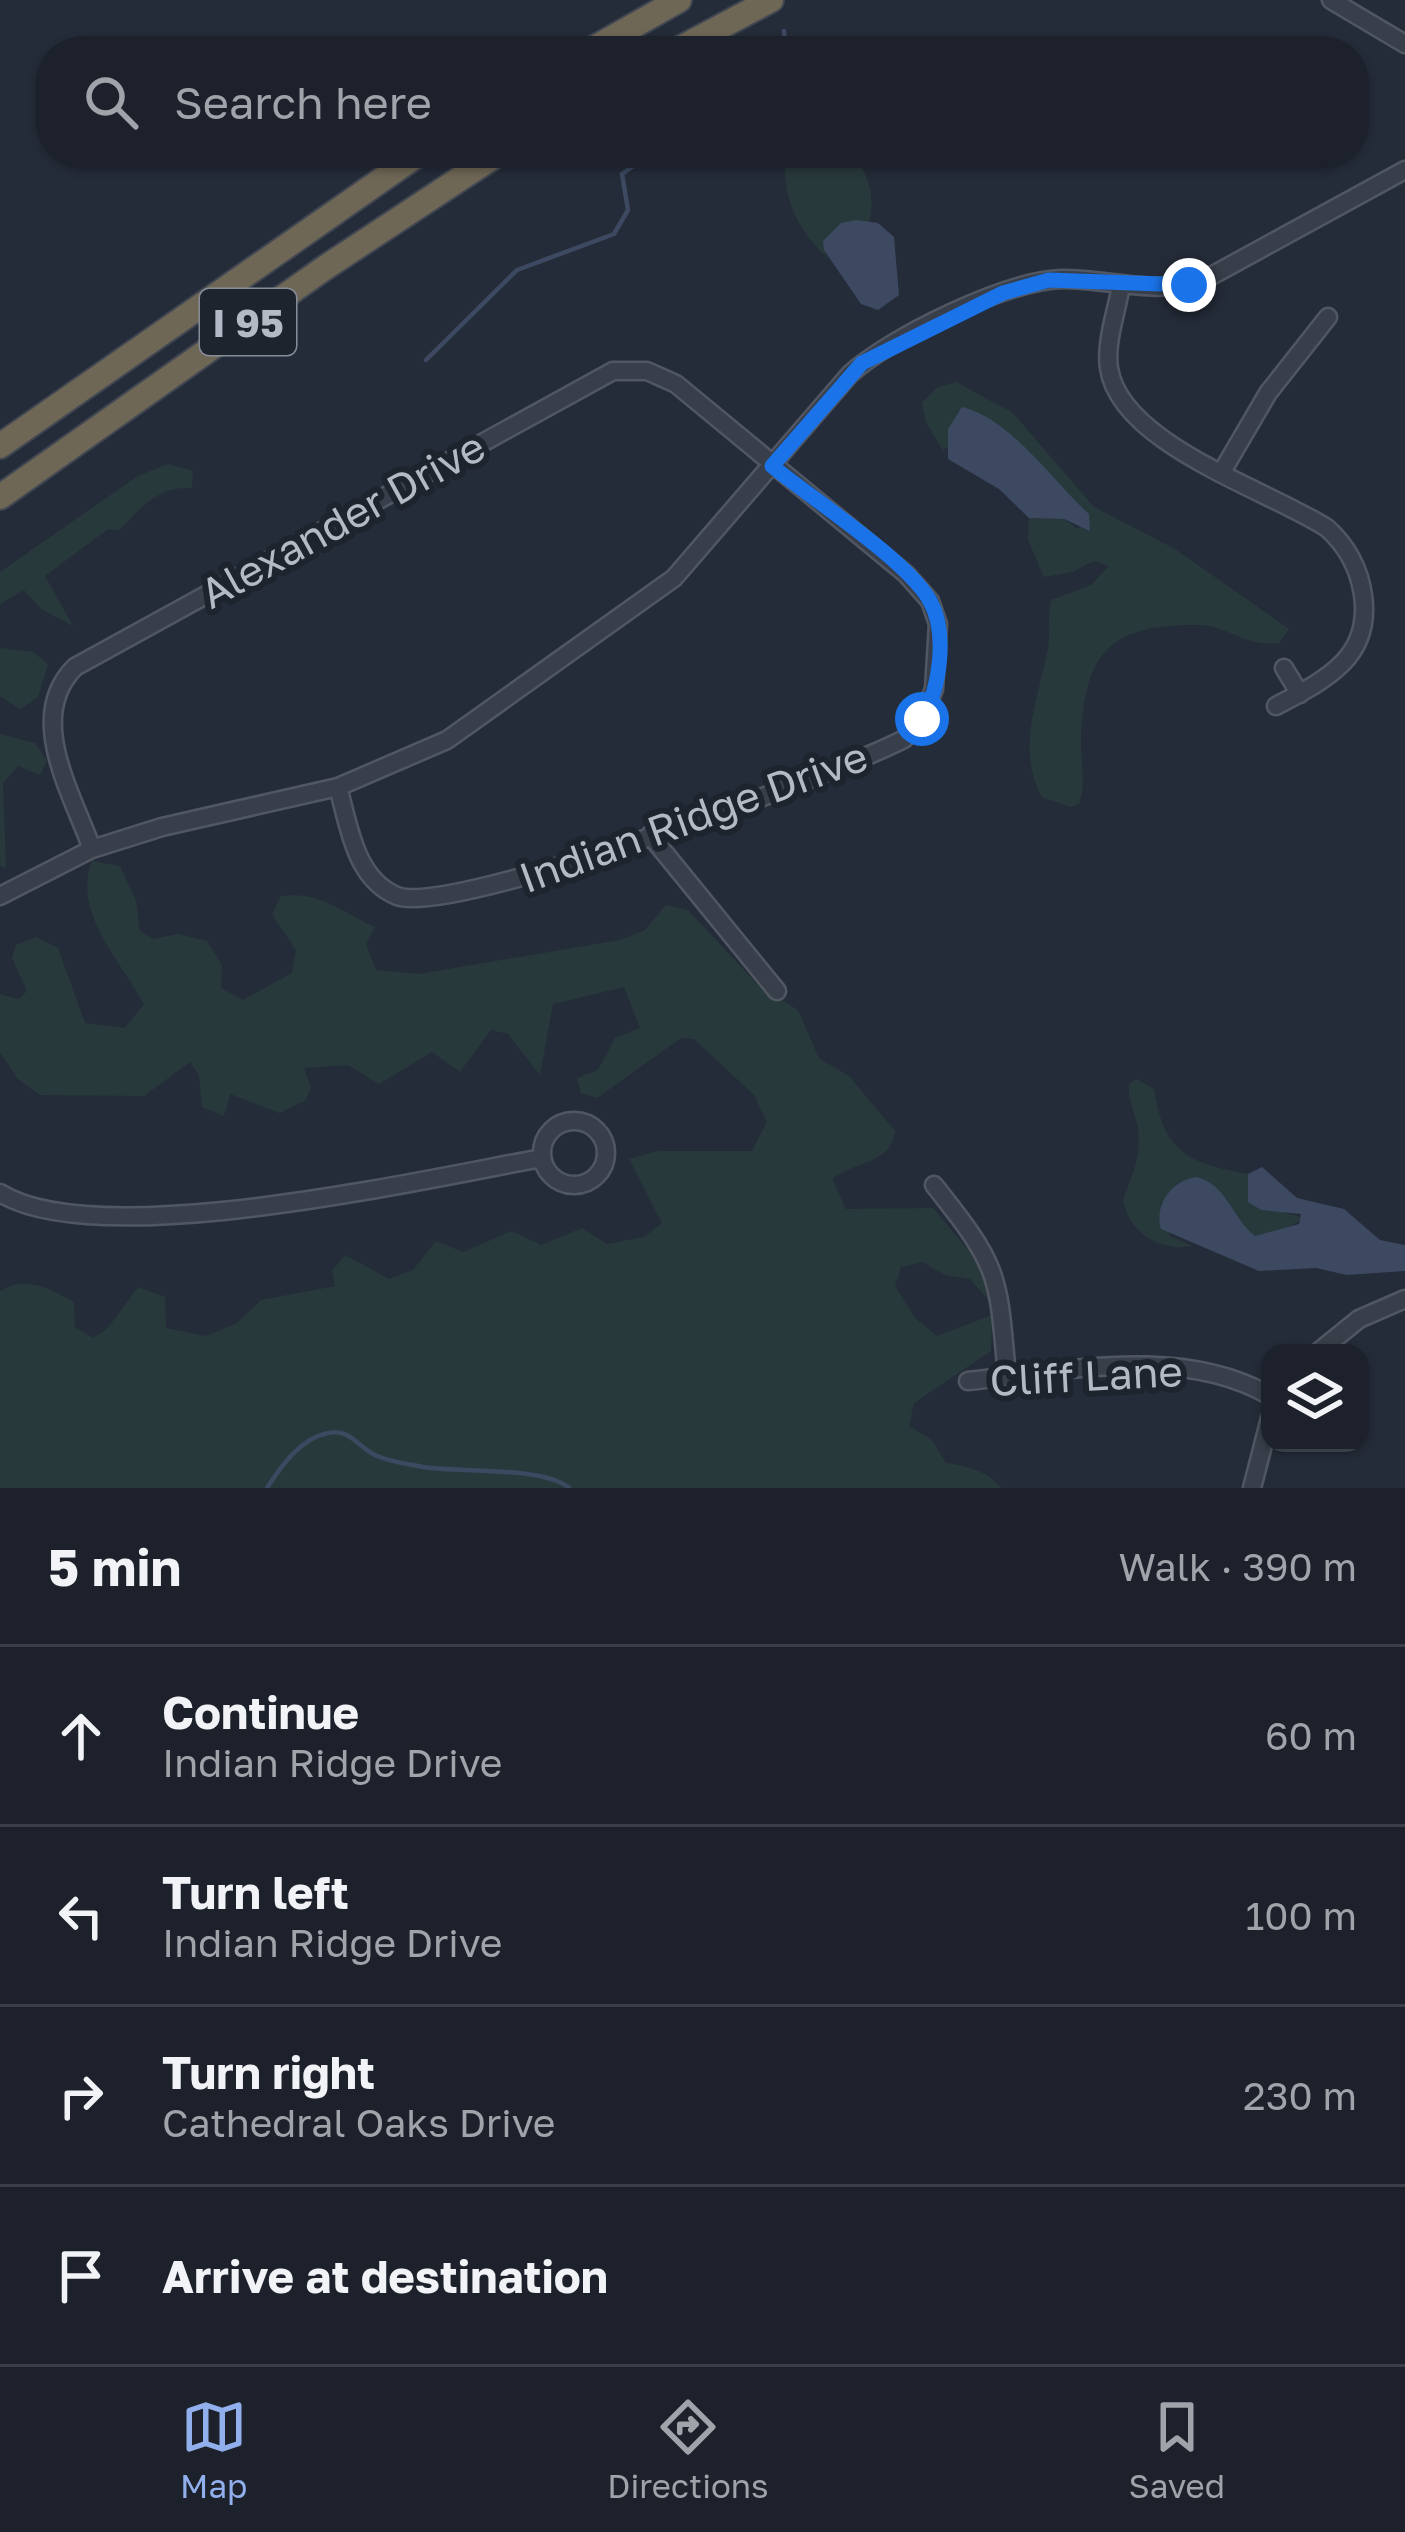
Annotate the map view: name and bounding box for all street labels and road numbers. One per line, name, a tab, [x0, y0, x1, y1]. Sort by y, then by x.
road number: I 95	[200, 289, 296, 355]
street label: Alexander Drive	[191, 420, 493, 618]
street label: Indian Ridge Drive	[512, 730, 874, 902]
street label: Cliff Lane	[988, 1345, 1184, 1405]

